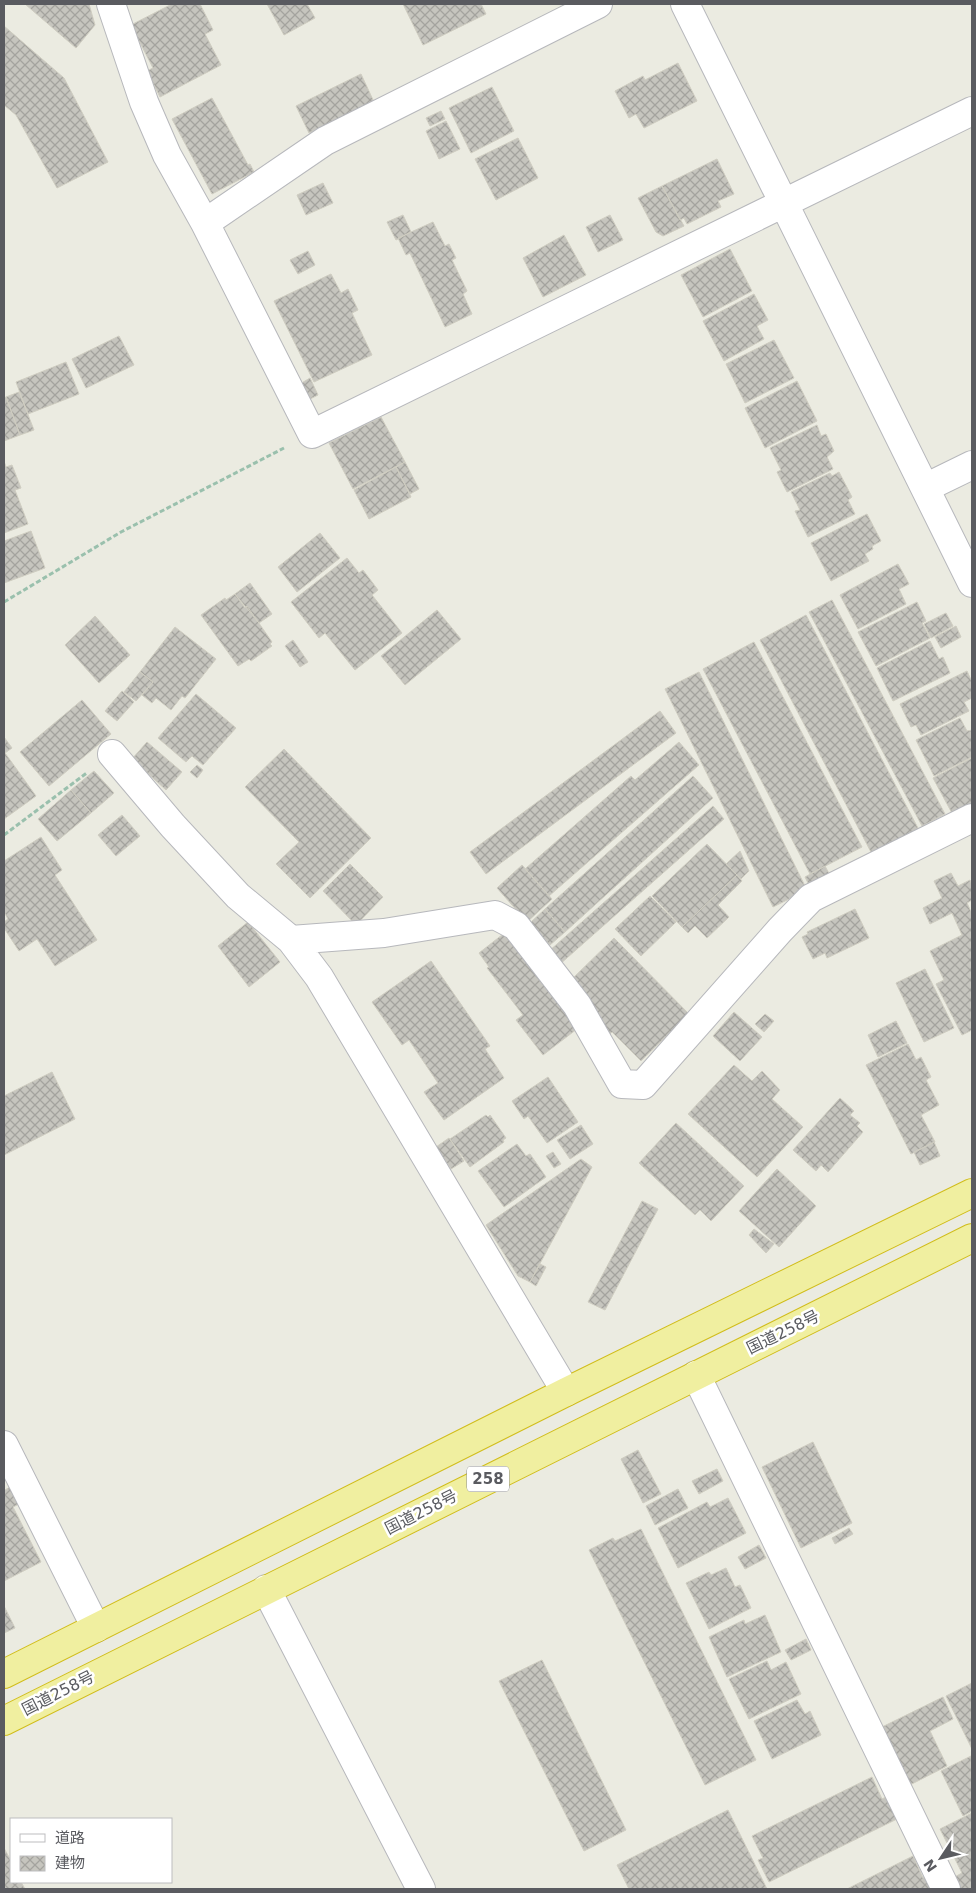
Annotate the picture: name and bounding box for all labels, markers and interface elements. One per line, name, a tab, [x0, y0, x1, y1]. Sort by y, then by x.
street label: 国道258号	[744, 1306, 822, 1358]
road number: 258	[467, 1466, 509, 1492]
street label: 国道258号	[382, 1486, 460, 1538]
street label: 国道258号	[19, 1667, 97, 1719]
legend	[10, 1818, 172, 1883]
text: 道路	[55, 1829, 85, 1847]
north arrow	[916, 1833, 966, 1883]
text: 建物	[55, 1854, 85, 1872]
text: N	[920, 1856, 940, 1875]

